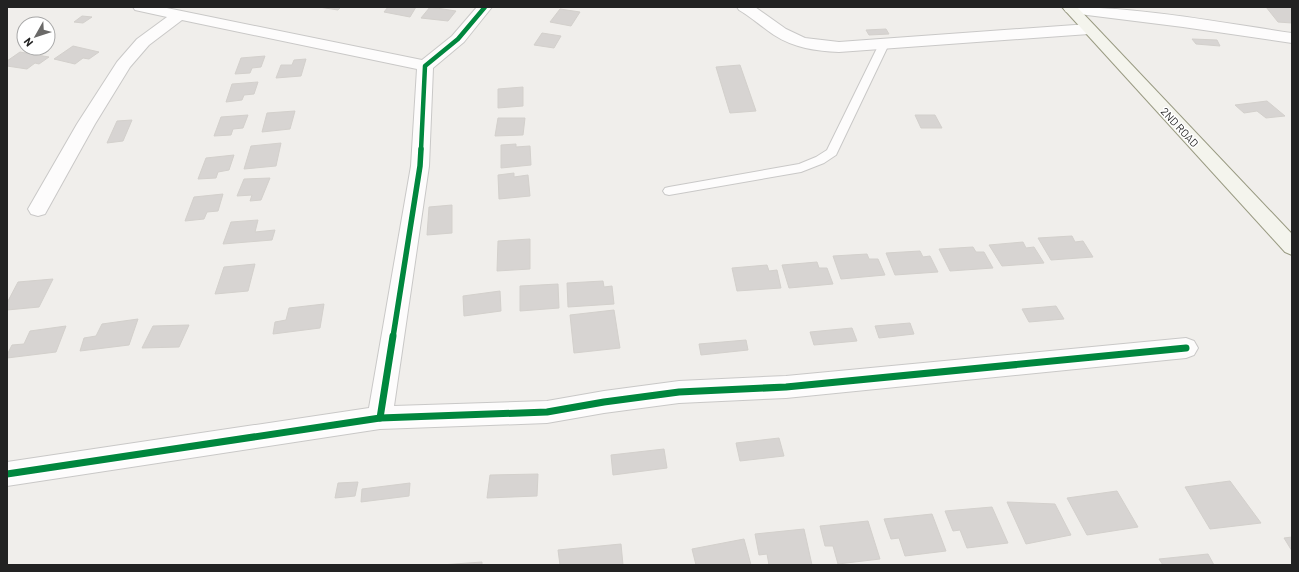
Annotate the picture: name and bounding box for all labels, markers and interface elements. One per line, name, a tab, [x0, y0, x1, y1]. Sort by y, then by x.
north arrow	[16, 16, 56, 56]
text: N	[20, 36, 35, 50]
street label: 2ND ROAD	[1158, 105, 1202, 150]

